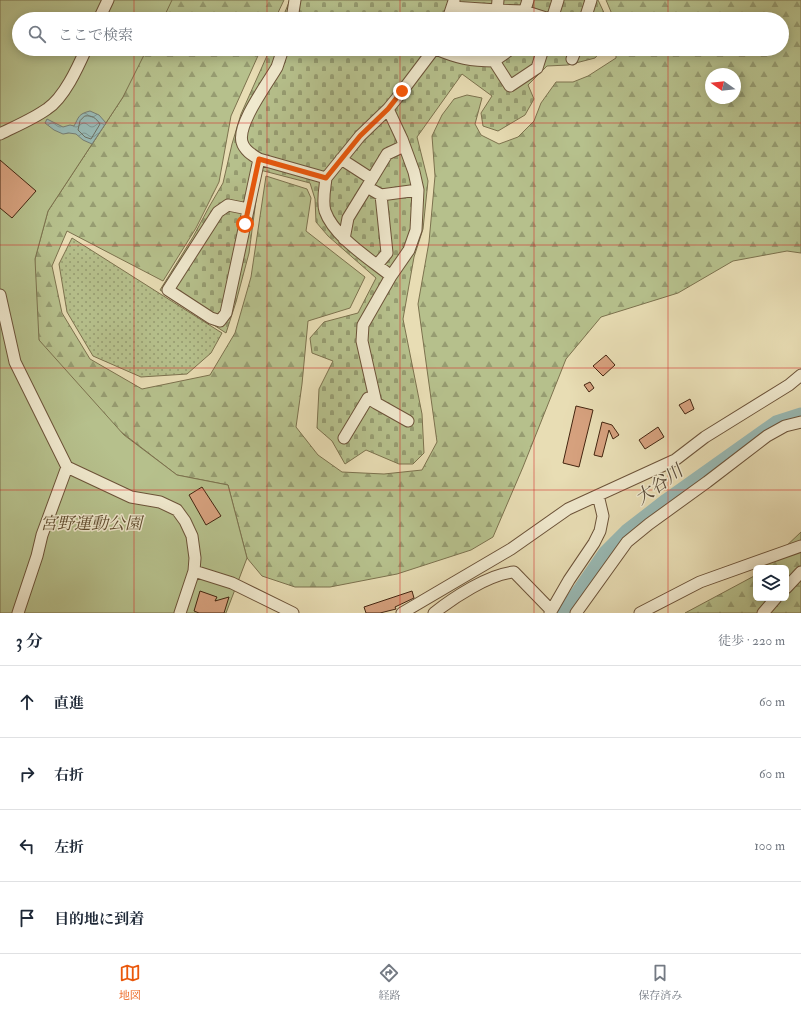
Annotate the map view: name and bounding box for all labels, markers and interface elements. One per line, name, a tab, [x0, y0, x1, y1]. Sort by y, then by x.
search box	[12, 12, 789, 56]
icon: search	[26, 23, 48, 45]
text: ここで検索	[58, 26, 133, 45]
north arrow	[705, 68, 741, 104]
route end	[393, 82, 411, 100]
route start	[236, 215, 254, 233]
water label: 大谷川	[630, 459, 689, 510]
park label: 宮野運動公園	[40, 513, 145, 534]
map controls	[753, 565, 789, 601]
button: layers	[753, 565, 789, 601]
text: 3 分	[16, 631, 43, 652]
text: 徒歩 · 220 m	[718, 633, 785, 649]
icon: ahead	[16, 691, 38, 713]
text: 直進	[54, 694, 84, 713]
text: 60 m	[759, 694, 785, 710]
icon: right	[16, 763, 38, 785]
text: 右折	[54, 766, 84, 785]
text: 60 m	[759, 766, 785, 782]
icon: left	[16, 835, 38, 857]
text: 左折	[54, 838, 84, 857]
text: 100 m	[754, 838, 785, 854]
icon: arrive	[16, 907, 38, 929]
text: 目的地に到着	[54, 910, 144, 929]
tab: 地図	[119, 962, 141, 1002]
tab: 経路	[378, 962, 400, 1002]
tab: 保存済み	[638, 962, 682, 1002]

